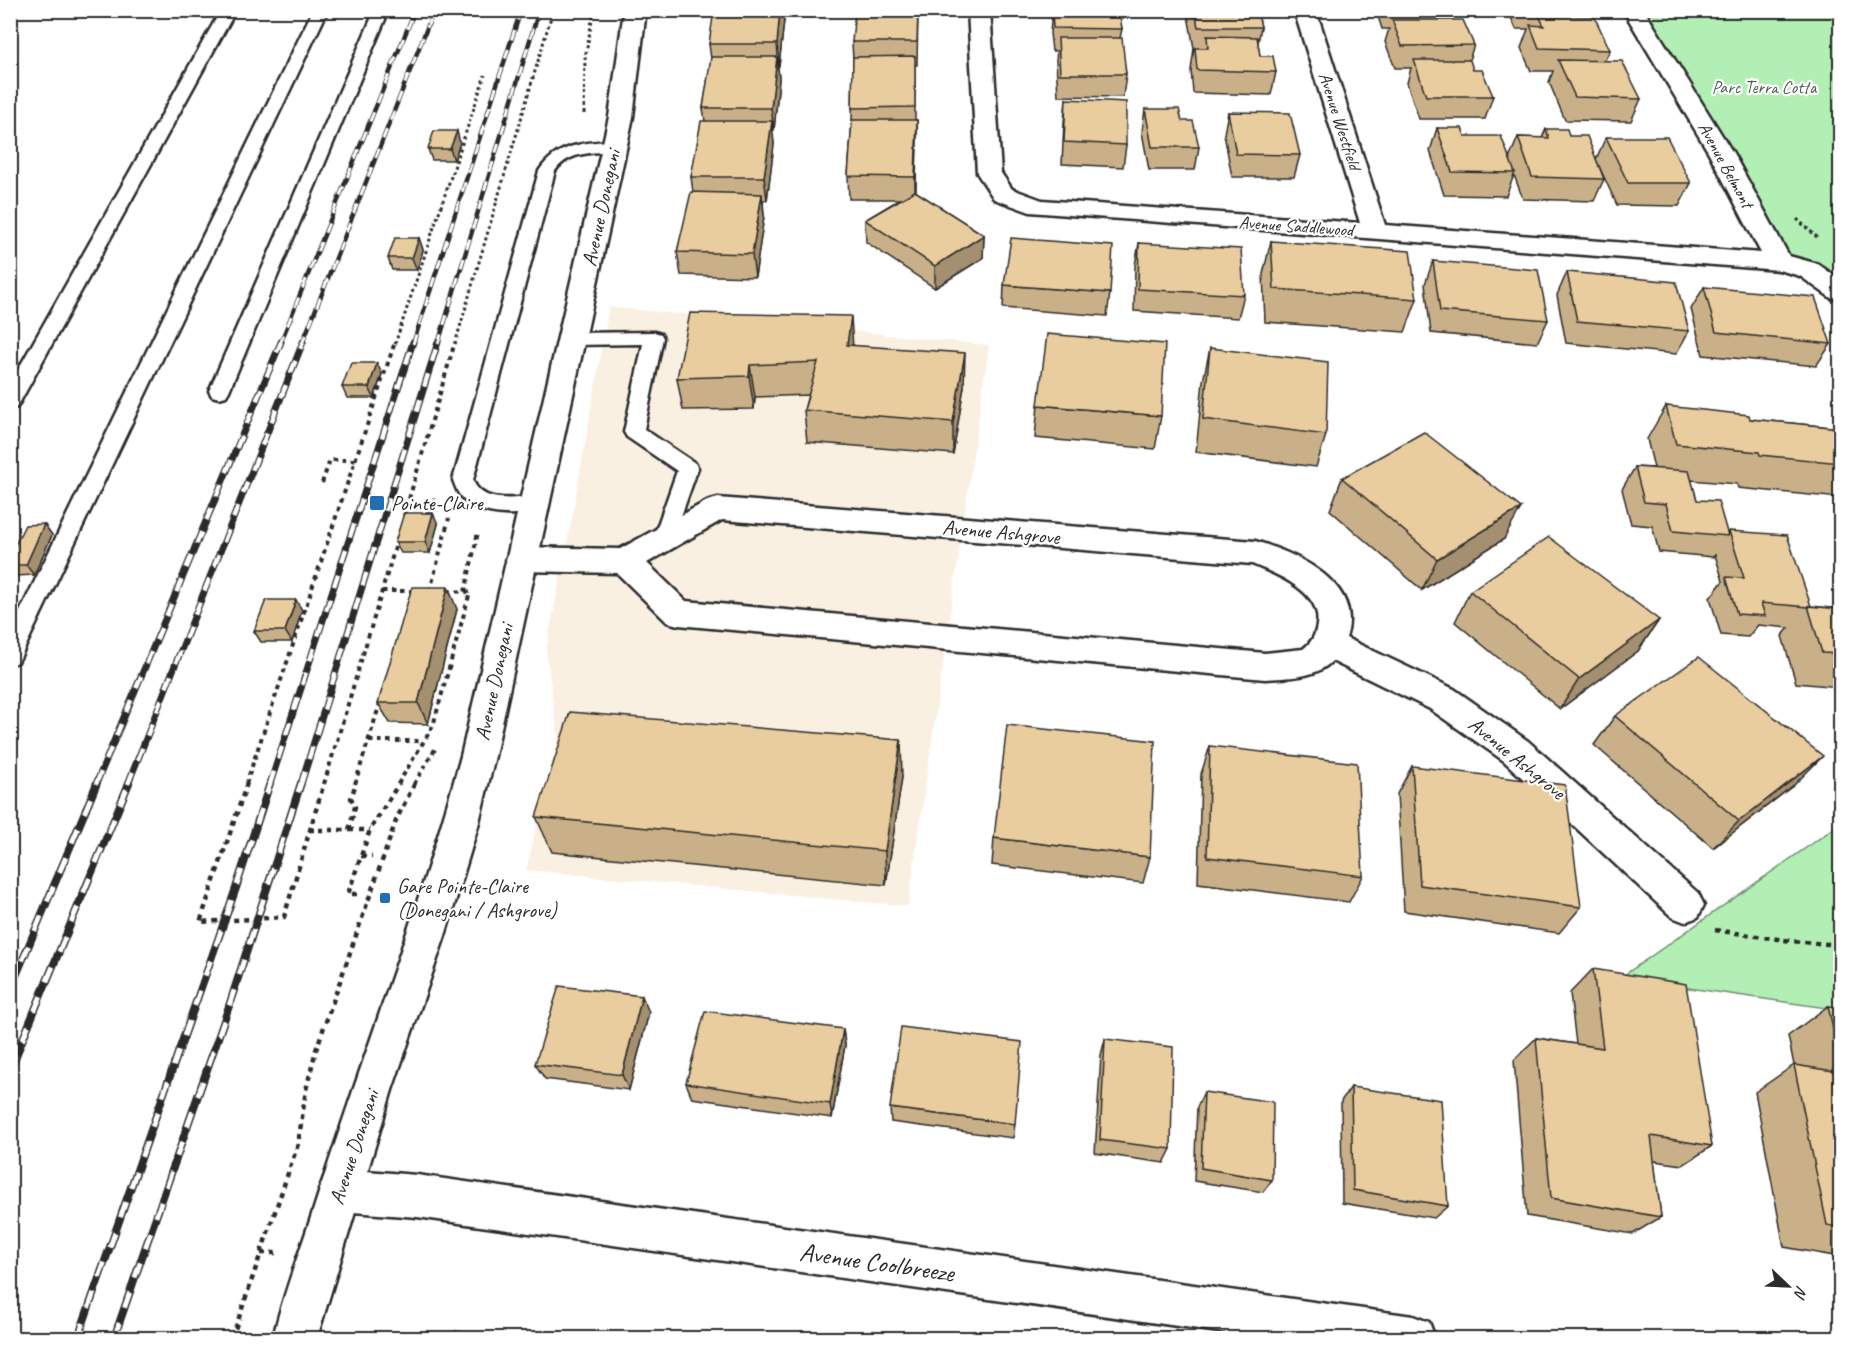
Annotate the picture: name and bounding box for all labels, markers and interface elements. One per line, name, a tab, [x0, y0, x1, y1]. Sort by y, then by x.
street label: Avenue Westfield	[1314, 70, 1367, 175]
park label: Parc Terra Cotta	[1712, 76, 1818, 98]
street label: Avenue Belmont	[1693, 118, 1760, 214]
street label: Avenue Donegani	[576, 144, 627, 269]
street label: Avenue Saddlewood	[1238, 211, 1357, 241]
place label: Pointe-Claire	[391, 490, 484, 516]
marker: Pointe-Claire	[368, 494, 386, 512]
street label: Avenue Ashgrove	[942, 514, 1062, 550]
street label: Avenue Donegani	[469, 618, 520, 743]
street label: Avenue Ashgrove	[1463, 711, 1572, 806]
place label: Gare Pointe-Claire (Donegani / Ashgrove)	[397, 873, 558, 923]
marker: Gare Pointe-Claire (Donegani / Ashgrove)	[378, 891, 392, 905]
street label: Avenue Donegani	[323, 1084, 386, 1208]
street label: Avenue Coolbreeze	[798, 1235, 958, 1290]
north arrow	[1758, 1256, 1818, 1316]
text: N	[1789, 1283, 1812, 1303]

